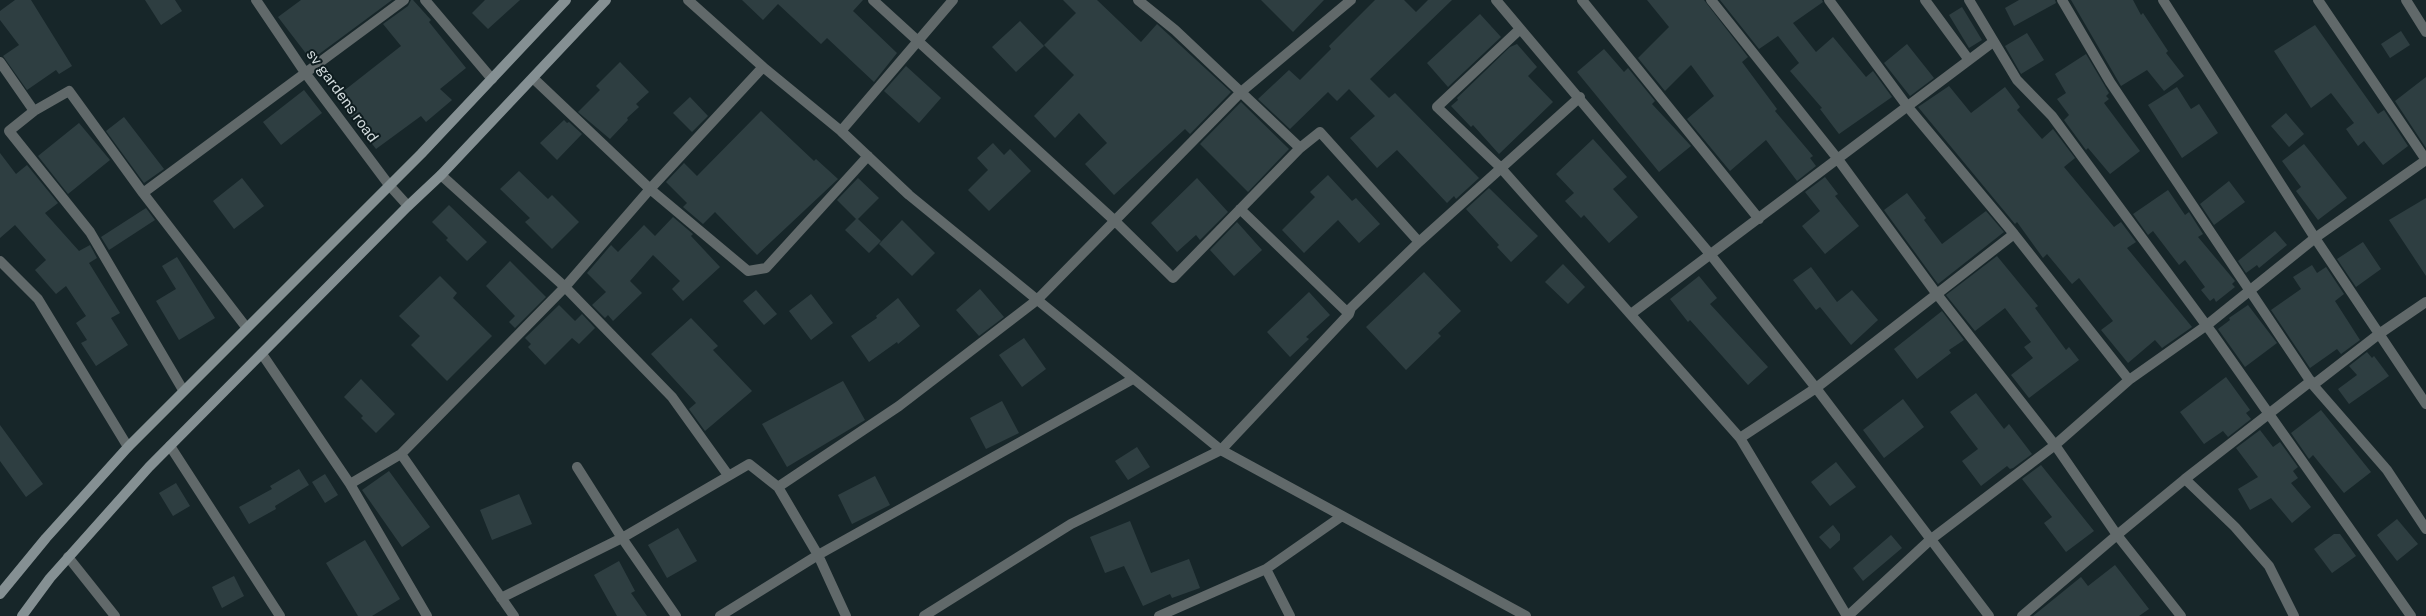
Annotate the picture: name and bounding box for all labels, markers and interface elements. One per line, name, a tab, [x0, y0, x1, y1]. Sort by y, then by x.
street label: sv gardens road	[302, 46, 382, 146]

